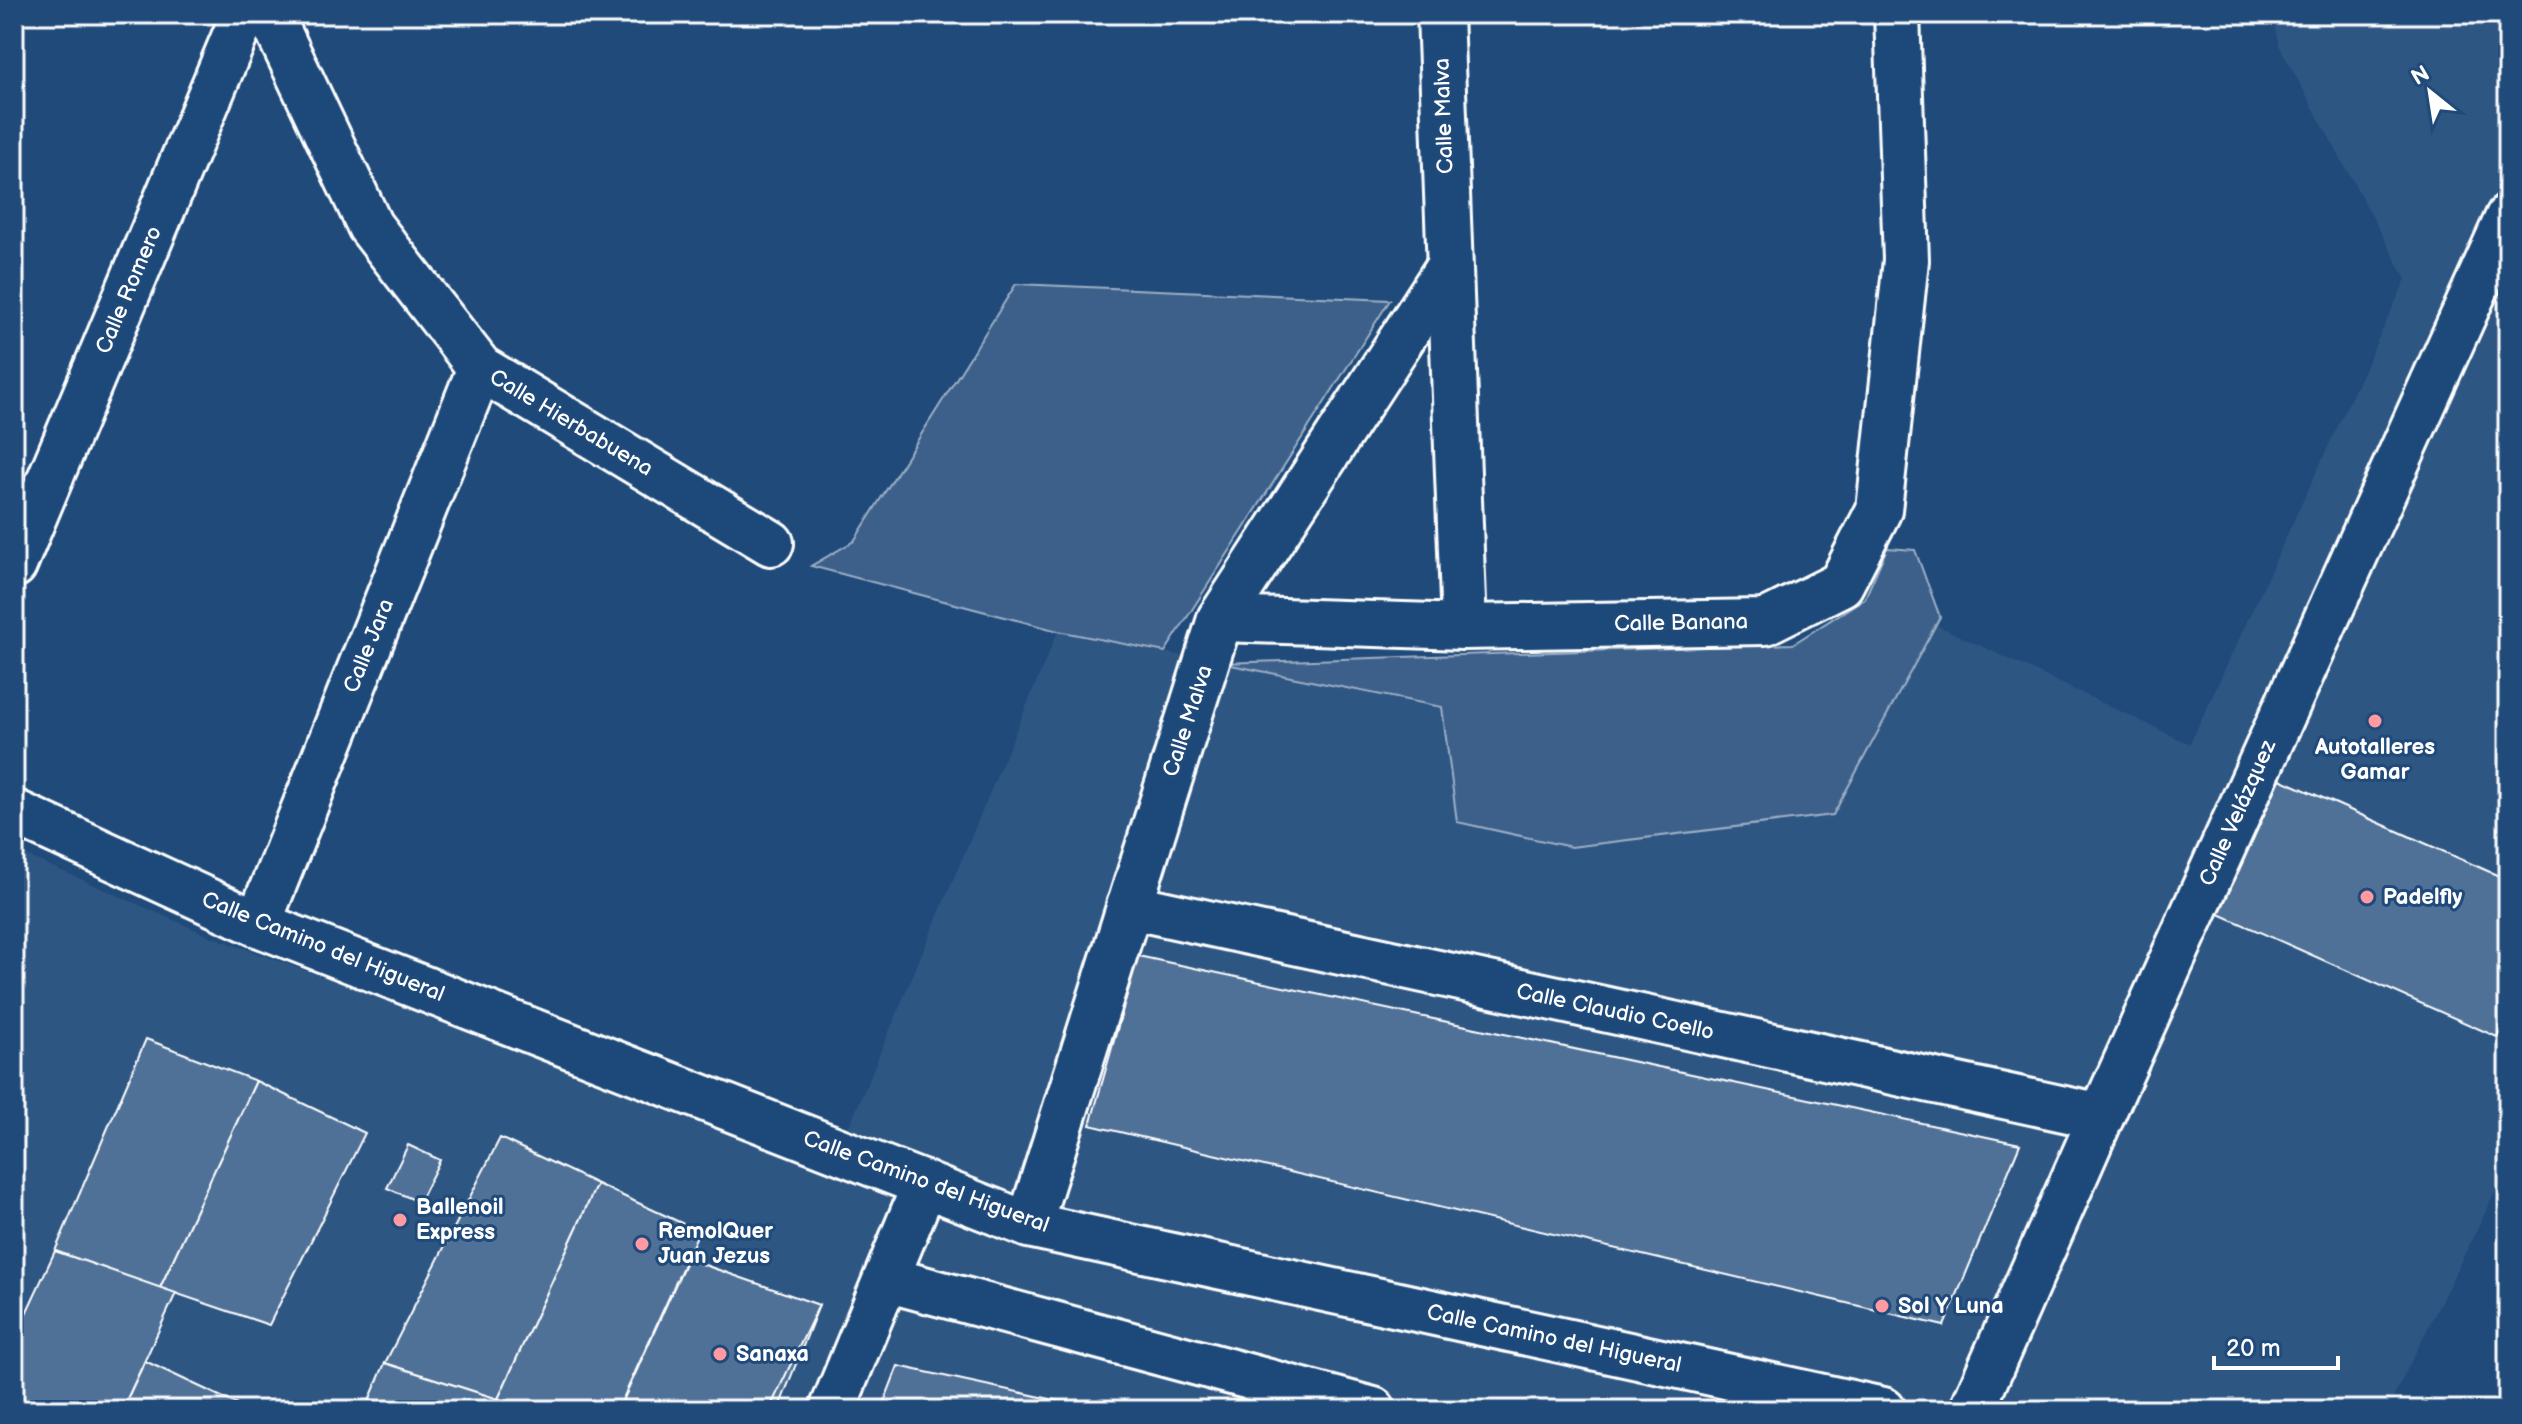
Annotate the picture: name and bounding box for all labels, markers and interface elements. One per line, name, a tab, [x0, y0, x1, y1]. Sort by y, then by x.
north arrow	[2390, 52, 2470, 132]
street label: Calle Malva	[1428, 58, 1460, 174]
text: N	[2407, 60, 2435, 92]
street label: Calle Romero	[90, 222, 168, 358]
street label: Calle Hierbabuena	[484, 363, 658, 483]
street label: Calle Jara	[338, 595, 400, 697]
street label: Calle Banana	[1614, 608, 1748, 638]
street label: Calle Malva	[1157, 662, 1219, 780]
marker: Autotalleres Gamar	[2366, 712, 2384, 730]
place label: Autotalleres Gamar	[2314, 734, 2435, 786]
street label: Calle Velázquez	[2194, 735, 2282, 890]
place label: Padelfly	[2383, 884, 2462, 911]
street label: Calle Camino del Higueral	[198, 886, 448, 1008]
marker: Padelfly	[2358, 888, 2376, 906]
street label: Calle Claudio Coello	[1514, 978, 1716, 1046]
street label: Calle Camino del Higueral	[799, 1125, 1053, 1239]
place label: Ballenoil Express	[416, 1194, 504, 1246]
marker: Ballenoil Express	[391, 1211, 409, 1229]
place label: RemolQuer Juan Jezus	[658, 1218, 773, 1270]
marker: RemolQuer Juan Jezus	[633, 1235, 651, 1253]
place label: Sol Y Luna	[1898, 1293, 2004, 1320]
marker: Sol Y Luna	[1873, 1297, 1891, 1315]
street label: Calle Camino del Higueral	[1424, 1299, 1684, 1379]
scale bar	[2214, 1320, 2338, 1370]
text: 20 m	[2226, 1334, 2281, 1363]
place label: Sanaxa	[736, 1341, 809, 1368]
marker: Sanaxa	[711, 1345, 729, 1363]

